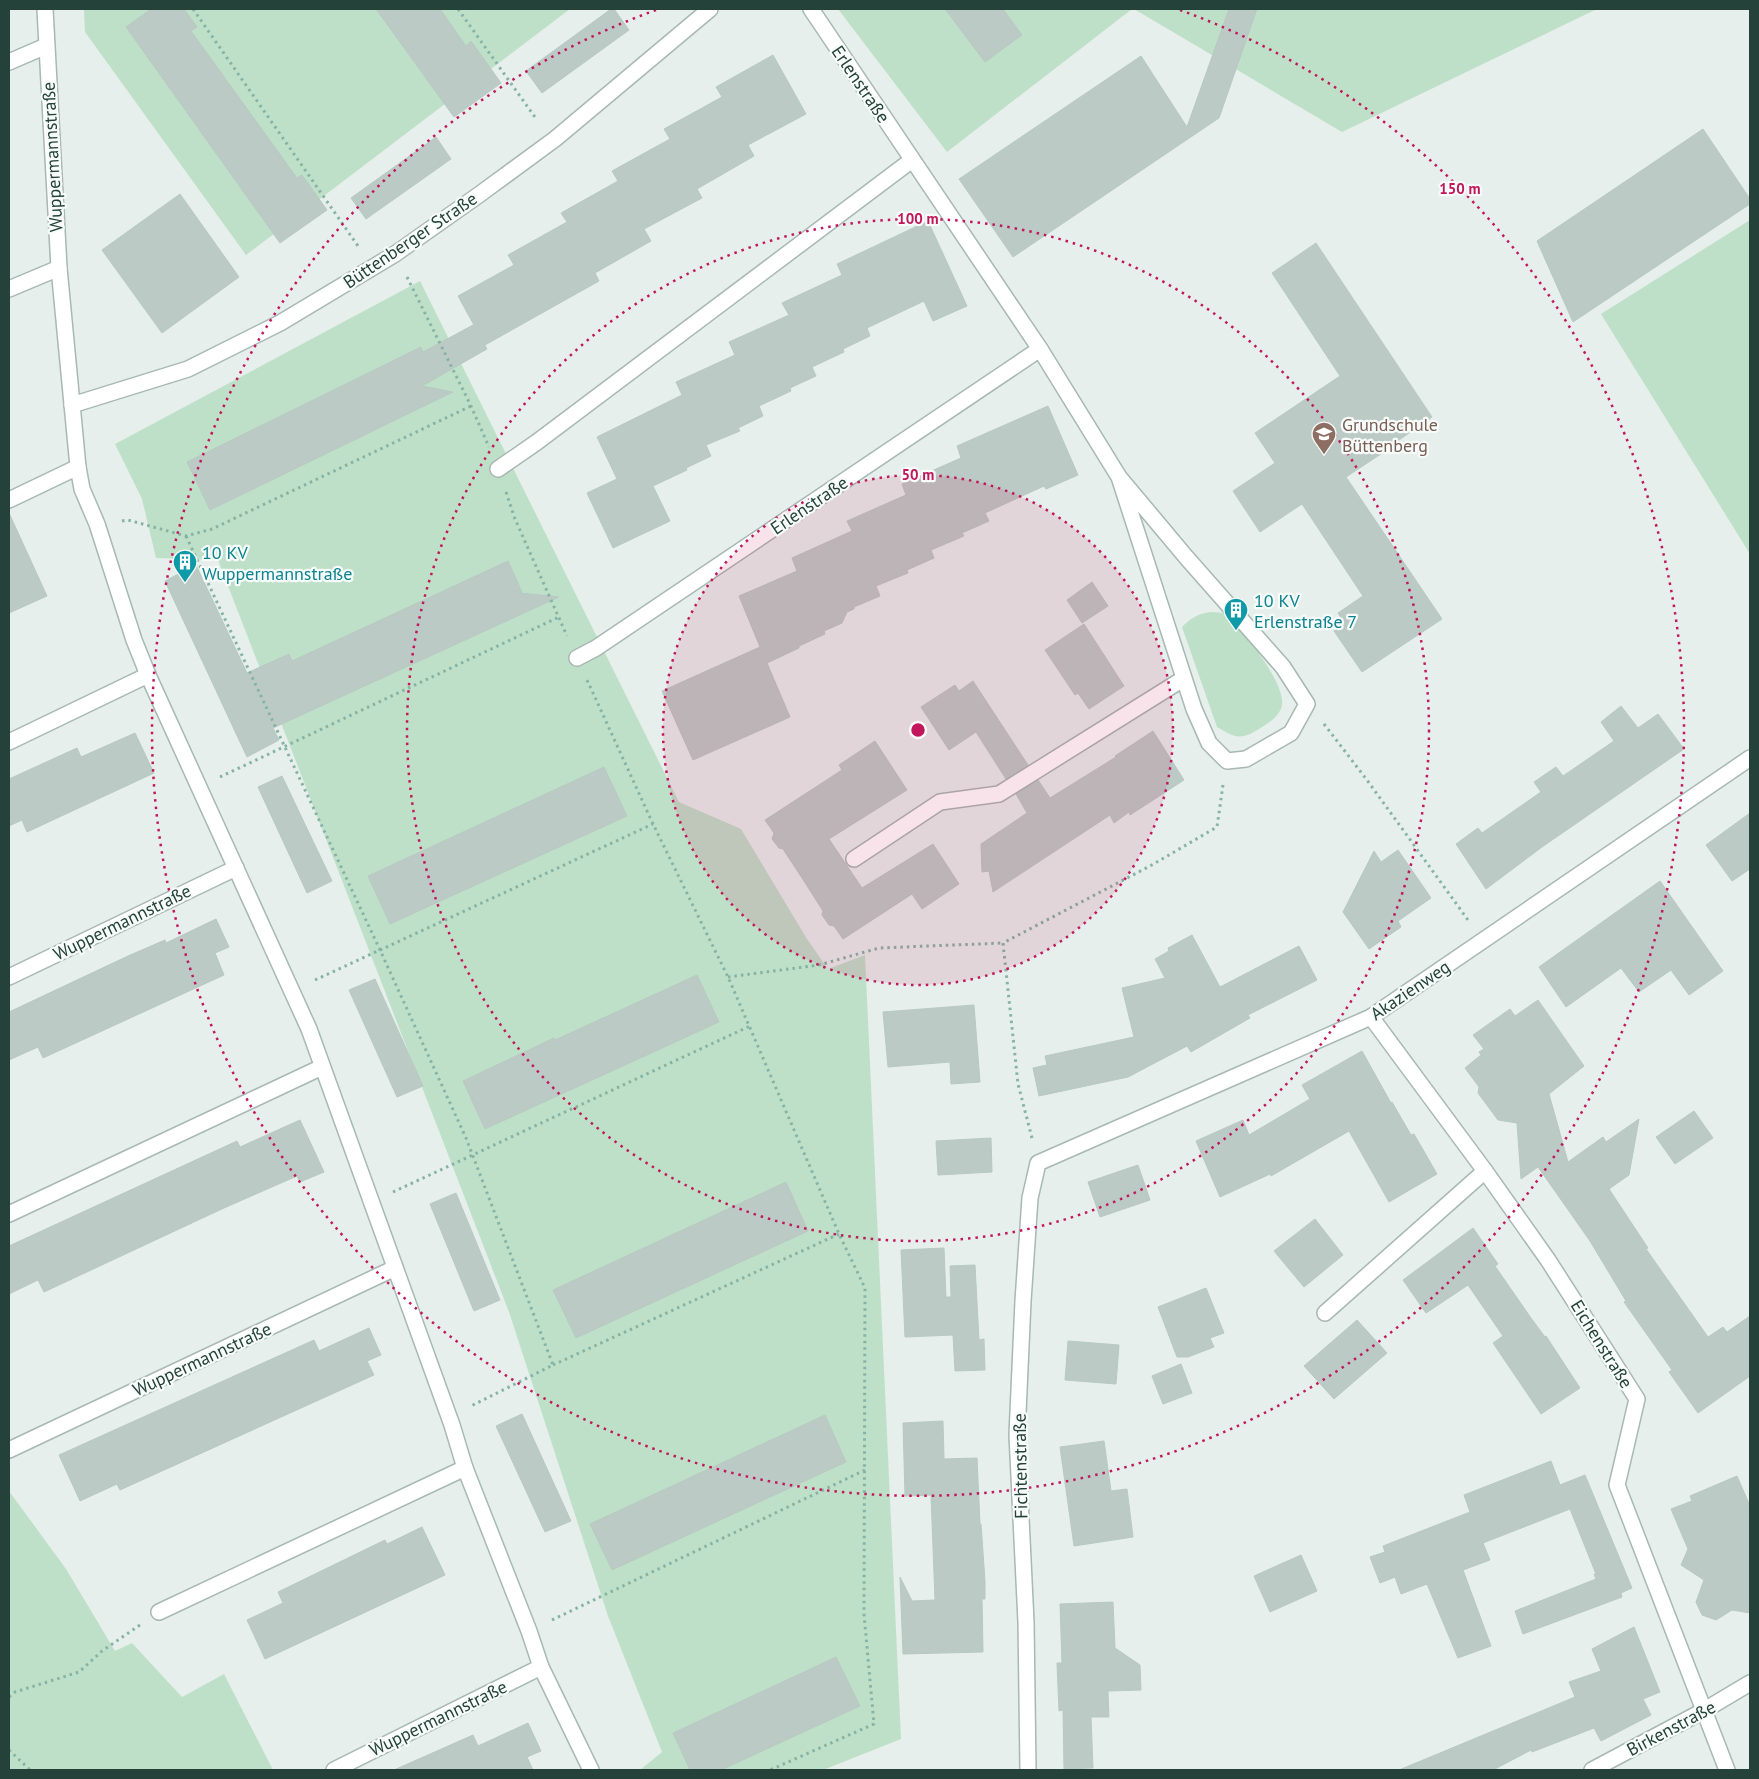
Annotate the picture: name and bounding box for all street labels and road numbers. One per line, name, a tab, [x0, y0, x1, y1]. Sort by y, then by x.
street label: Erlenstraße	[827, 41, 895, 127]
street label: Wuppermannstraße	[37, 81, 67, 233]
street label: Büttenberger Straße	[339, 187, 481, 293]
street label: Erlenstraße	[766, 471, 852, 539]
street label: Wuppermannstraße	[49, 879, 195, 965]
street label: Akazienweg	[1366, 955, 1454, 1025]
street label: Eichenstraße	[1566, 1296, 1638, 1392]
street label: Wuppermannstraße	[129, 1317, 275, 1401]
street label: Fichtenstraße	[1008, 1413, 1032, 1519]
street label: Wuppermannstraße	[365, 1675, 511, 1761]
street label: Birkenstraße	[1623, 1695, 1719, 1761]

